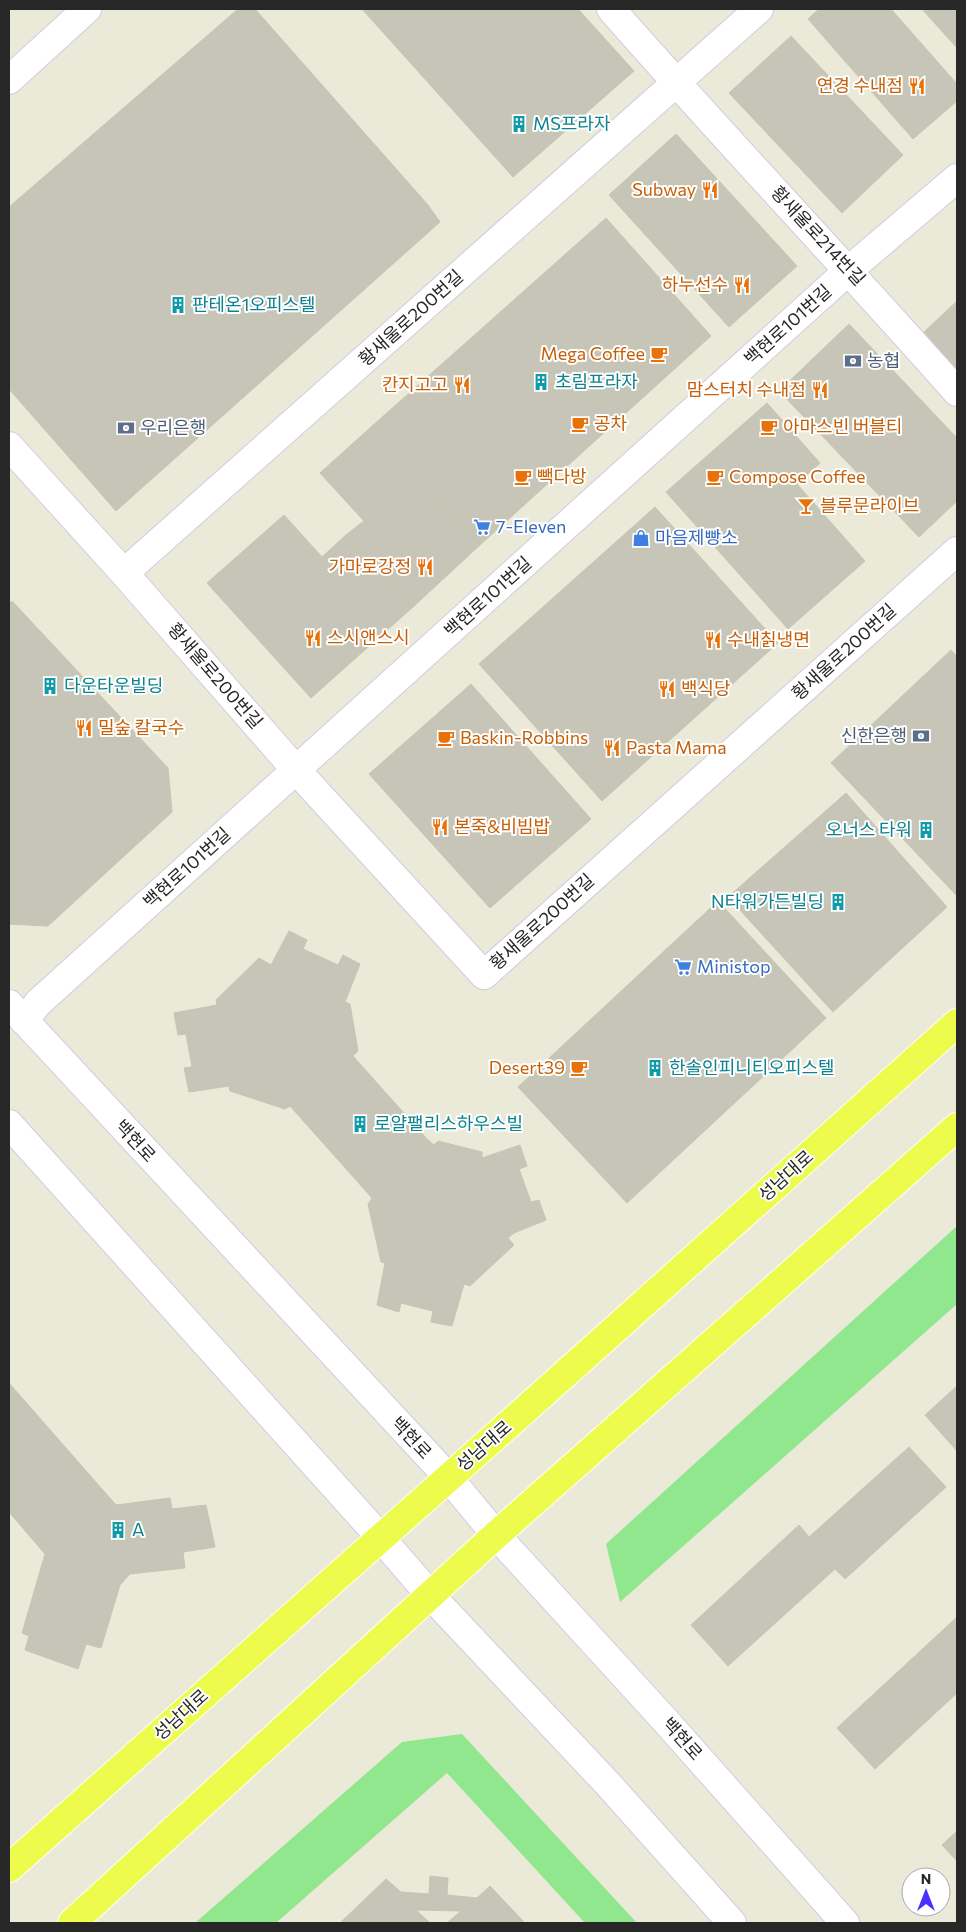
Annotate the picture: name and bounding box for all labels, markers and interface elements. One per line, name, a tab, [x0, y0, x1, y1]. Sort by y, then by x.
place label: 연경 수내점	[817, 74, 903, 96]
restaurant icon: 연경 수내점	[907, 76, 927, 96]
place label: MS프라자	[533, 112, 611, 134]
building icon: MS프라자	[509, 114, 529, 134]
place label: Subway	[632, 178, 696, 200]
restaurant icon: Subway	[700, 180, 720, 200]
street label: 황새울로214번길	[767, 181, 870, 290]
street label: 황새울로200번길	[354, 265, 467, 370]
place label: 하누선수	[662, 273, 728, 295]
restaurant icon: 하누선수	[732, 275, 752, 295]
street label: 백현로101번길	[739, 279, 836, 369]
place label: 판테온1오피스텔	[192, 293, 316, 315]
building icon: 판테온1오피스텔	[168, 295, 188, 315]
place label: Mega Coffee	[541, 342, 645, 364]
cafe icon: Mega Coffee	[649, 344, 669, 364]
place label: 농협	[867, 349, 900, 371]
bank icon: 농협	[843, 351, 863, 371]
place label: 초림프라자	[555, 370, 638, 392]
building icon: 초림프라자	[531, 372, 551, 392]
place label: 칸지고고	[382, 373, 448, 395]
restaurant icon: 칸지고고	[452, 375, 472, 395]
place label: 맘스터치 수내점	[687, 378, 806, 400]
restaurant icon: 맘스터치 수내점	[810, 380, 830, 400]
place label: 공차	[594, 412, 628, 434]
cafe icon: 공차	[570, 414, 590, 434]
place label: 아마스빈 버블티	[783, 415, 902, 437]
place label: 우리은행	[140, 416, 206, 438]
cafe icon: 아마스빈 버블티	[759, 417, 779, 437]
bank icon: 우리은행	[116, 418, 136, 438]
place label: 빽다방	[537, 465, 587, 487]
place label: Compose Coffee	[729, 465, 865, 487]
cafe icon: 빽다방	[513, 467, 533, 487]
cafe icon: Compose Coffee	[705, 467, 725, 487]
place label: 블루문라이브	[820, 494, 919, 516]
bar icon: 블루문라이브	[796, 496, 816, 516]
place label: 7-Eleven	[496, 515, 566, 537]
supermarket icon: 7-Eleven	[472, 517, 492, 537]
place label: 마음제빵소	[655, 526, 738, 548]
shop icon: 마음제빵소	[631, 528, 651, 548]
street label: 백현로101번길	[439, 551, 536, 641]
place label: 가마로강정	[328, 555, 411, 577]
restaurant icon: 가마로강정	[415, 557, 435, 577]
street label: 황새울로200번길	[787, 599, 900, 704]
street label: 황새울로200번길	[164, 618, 268, 733]
place label: 스시앤스시	[327, 626, 410, 648]
restaurant icon: 스시앤스시	[303, 628, 323, 648]
place label: 수내칡냉면	[727, 628, 810, 650]
restaurant icon: 수내칡냉면	[703, 630, 723, 650]
place label: 다운타운빌딩	[64, 674, 163, 696]
building icon: 다운타운빌딩	[40, 676, 60, 696]
place label: 백식당	[681, 677, 731, 699]
restaurant icon: 백식당	[657, 679, 677, 699]
place label: 밀숲 칼국수	[98, 716, 184, 738]
restaurant icon: 밀숲 칼국수	[74, 718, 94, 738]
place label: 신한은행	[841, 724, 907, 746]
place label: Baskin-Robbins	[460, 726, 588, 748]
bank icon: 신한은행	[911, 726, 931, 746]
cafe icon: Baskin-Robbins	[436, 728, 456, 748]
place label: Pasta Mama	[626, 736, 727, 758]
restaurant icon: Pasta Mama	[602, 738, 622, 758]
place label: 본죽&비빔밥	[454, 815, 550, 837]
restaurant icon: 본죽&비빔밥	[430, 817, 450, 837]
place label: 오너스 타워	[826, 818, 912, 840]
building icon: 오너스 타워	[916, 820, 936, 840]
street label: 백현로101번길	[138, 822, 235, 912]
street label: 황새울로200번길	[485, 869, 598, 974]
place label: N타워가든빌딩	[711, 890, 824, 912]
building icon: N타워가든빌딩	[828, 892, 848, 912]
place label: Ministop	[697, 955, 771, 977]
supermarket icon: Ministop	[673, 957, 693, 977]
place label: Desert39	[489, 1056, 565, 1078]
place label: 한솔인피니티오피스텔	[669, 1056, 835, 1078]
cafe icon: Desert39	[569, 1058, 589, 1078]
building icon: 한솔인피니티오피스텔	[645, 1058, 665, 1078]
place label: 로얄팰리스하우스빌	[374, 1112, 523, 1134]
building icon: 로얄팰리스하우스빌	[350, 1114, 370, 1134]
street label: 백현로	[111, 1115, 161, 1166]
street label: 성남대로	[753, 1145, 817, 1206]
street label: 백현로	[387, 1412, 437, 1463]
street label: 성남대로	[451, 1415, 516, 1475]
place label: A	[132, 1518, 144, 1540]
building icon: A	[108, 1520, 128, 1540]
street label: 성남대로	[148, 1684, 212, 1745]
street label: 백현로	[658, 1713, 708, 1764]
north arrow	[901, 1867, 951, 1917]
text: N	[921, 1870, 931, 1887]

